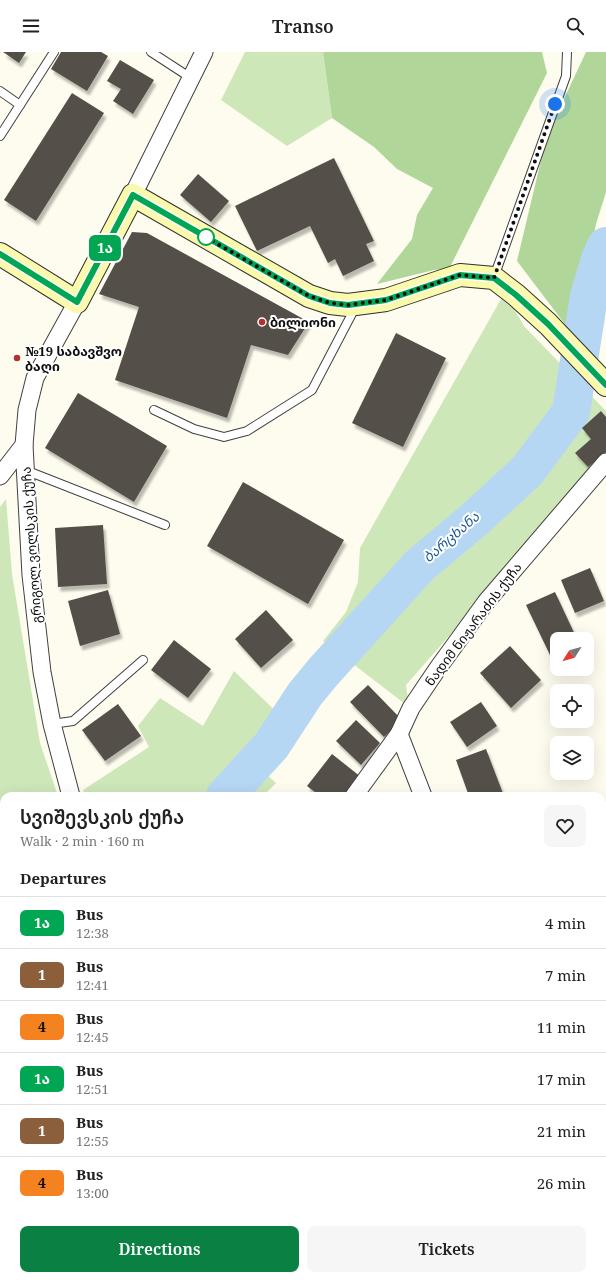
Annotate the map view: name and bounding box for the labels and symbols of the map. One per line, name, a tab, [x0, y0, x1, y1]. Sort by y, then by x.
your location	[545, 94, 565, 114]
unlabelled marker	[197, 228, 215, 246]
line badge: 1ა	[87, 235, 123, 261]
place label: ბილიონი	[270, 313, 336, 331]
marker: ბილიონი	[257, 317, 267, 327]
place label: №19 საბავშვო ბაღი	[25, 342, 122, 375]
marker: №19 საბავშვო ბაღი	[12, 353, 22, 363]
street label: გრიგოლ ვოლსკის ქუჩა	[17, 466, 45, 624]
water label: ბარცხანა	[418, 507, 483, 566]
street label: ნადიმ ნიჟარაძის ქუჩა	[421, 559, 525, 689]
north arrow	[550, 632, 594, 676]

